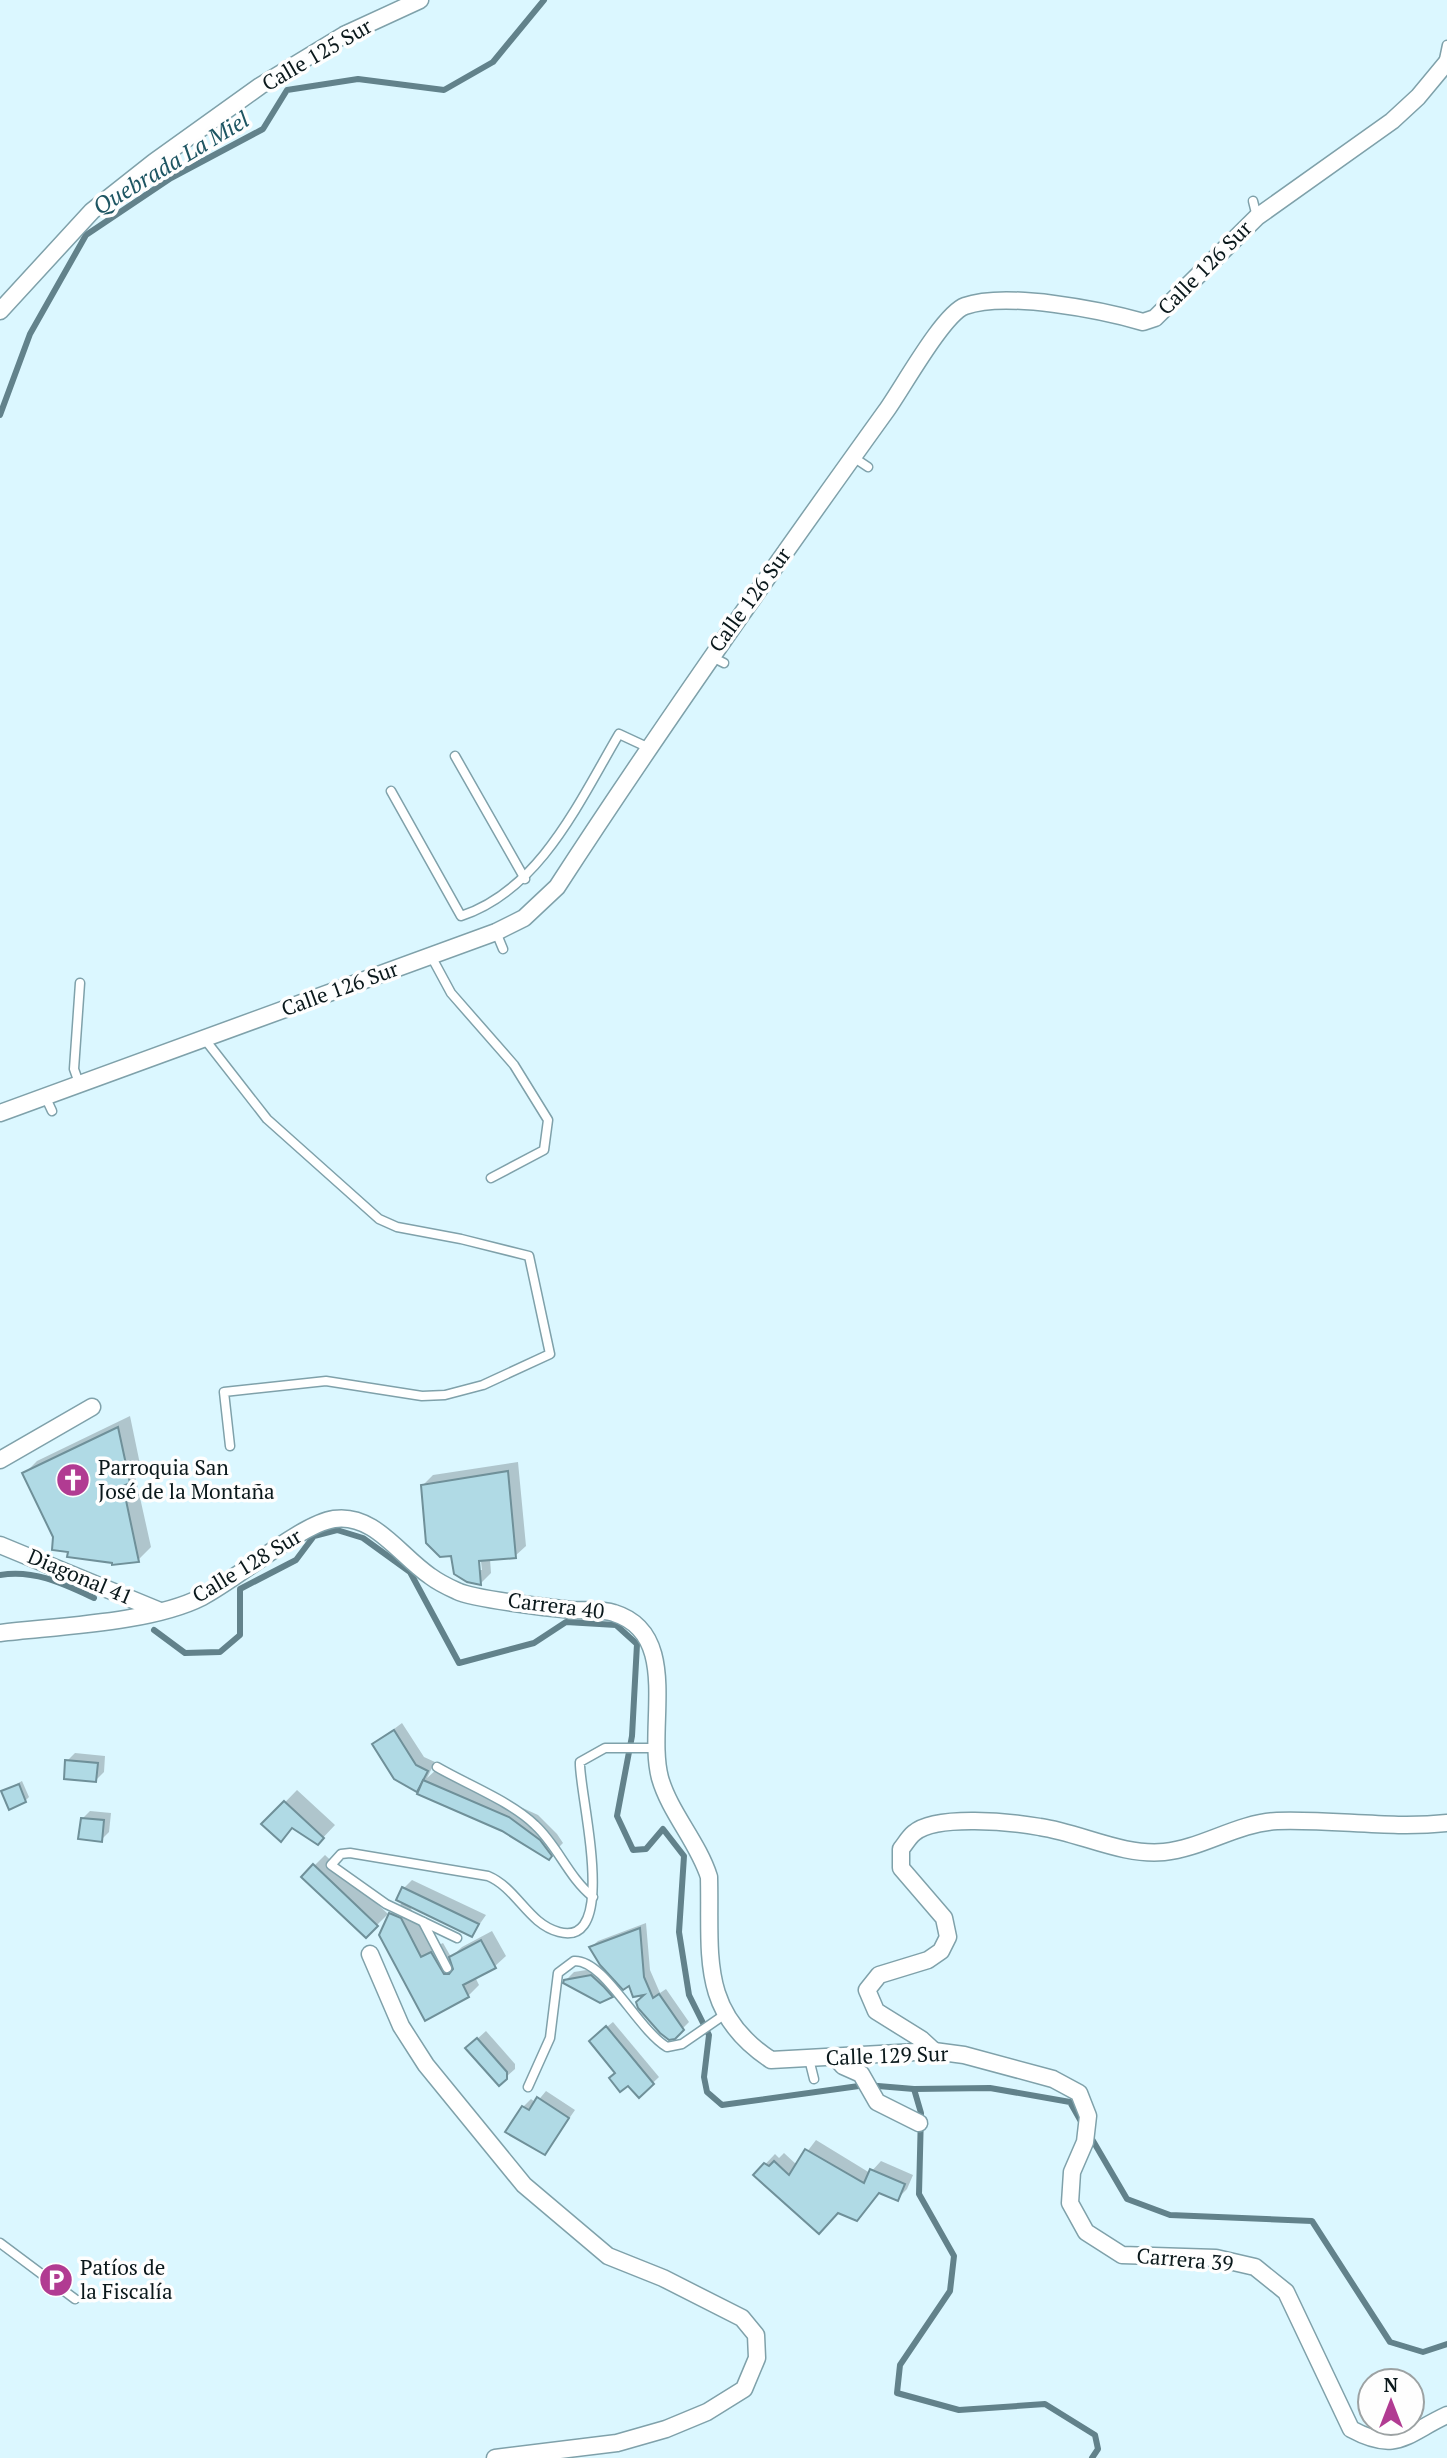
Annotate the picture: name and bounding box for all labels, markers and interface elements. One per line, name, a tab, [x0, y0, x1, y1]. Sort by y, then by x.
street label: Calle 125 Sur	[256, 11, 377, 97]
water label: Quebrada La Miel	[87, 103, 255, 221]
street label: Calle 126 Sur	[1151, 214, 1258, 321]
street label: Calle 126 Sur	[702, 542, 797, 657]
street label: Calle 126 Sur	[277, 954, 402, 1022]
place label: Parroquia San José de la Montaña	[98, 1453, 275, 1505]
church icon: Parroquia San José de la Montaña	[54, 1461, 92, 1499]
street label: Calle 128 Sur	[187, 1522, 306, 1609]
street label: Diagonal 41	[24, 1541, 137, 1611]
street label: Carrera 40	[506, 1585, 606, 1625]
street label: Calle 129 Sur	[825, 2039, 949, 2071]
street label: Carrera 39	[1136, 2241, 1235, 2277]
place label: Patíos de la Fiscalía	[80, 2253, 173, 2305]
parking icon: Patíos de la Fiscalía	[37, 2261, 75, 2299]
north arrow	[1356, 2367, 1426, 2437]
text: N	[1384, 2372, 1399, 2397]

